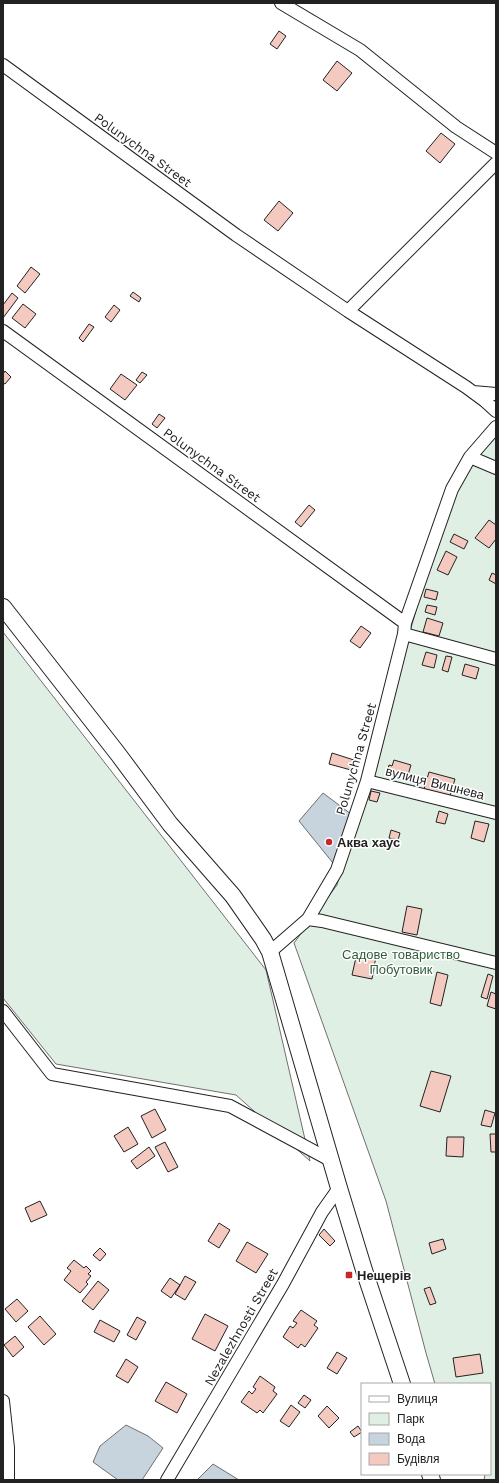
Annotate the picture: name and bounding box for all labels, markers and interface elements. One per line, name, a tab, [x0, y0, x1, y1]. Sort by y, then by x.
street label: Polunychna Street	[92, 110, 195, 191]
street label: Polunychna Street	[161, 425, 264, 506]
street label: Polunychna Street	[333, 701, 379, 817]
street label: вулиця Вишнева	[384, 763, 487, 803]
place label: Аква хаус	[337, 835, 400, 850]
marker: Аква хаус	[324, 837, 334, 847]
park label: Садове товариство Побутовик	[342, 947, 460, 977]
street label: Nezalezhnosti Street	[201, 1265, 281, 1388]
place label: Нещерів	[357, 1268, 411, 1283]
marker: Нещерів	[344, 1270, 354, 1280]
legend	[361, 1383, 491, 1475]
text: Вулиця	[397, 1392, 438, 1406]
text: Парк	[397, 1412, 425, 1426]
text: Вода	[397, 1432, 425, 1446]
text: Будівля	[397, 1452, 439, 1466]

